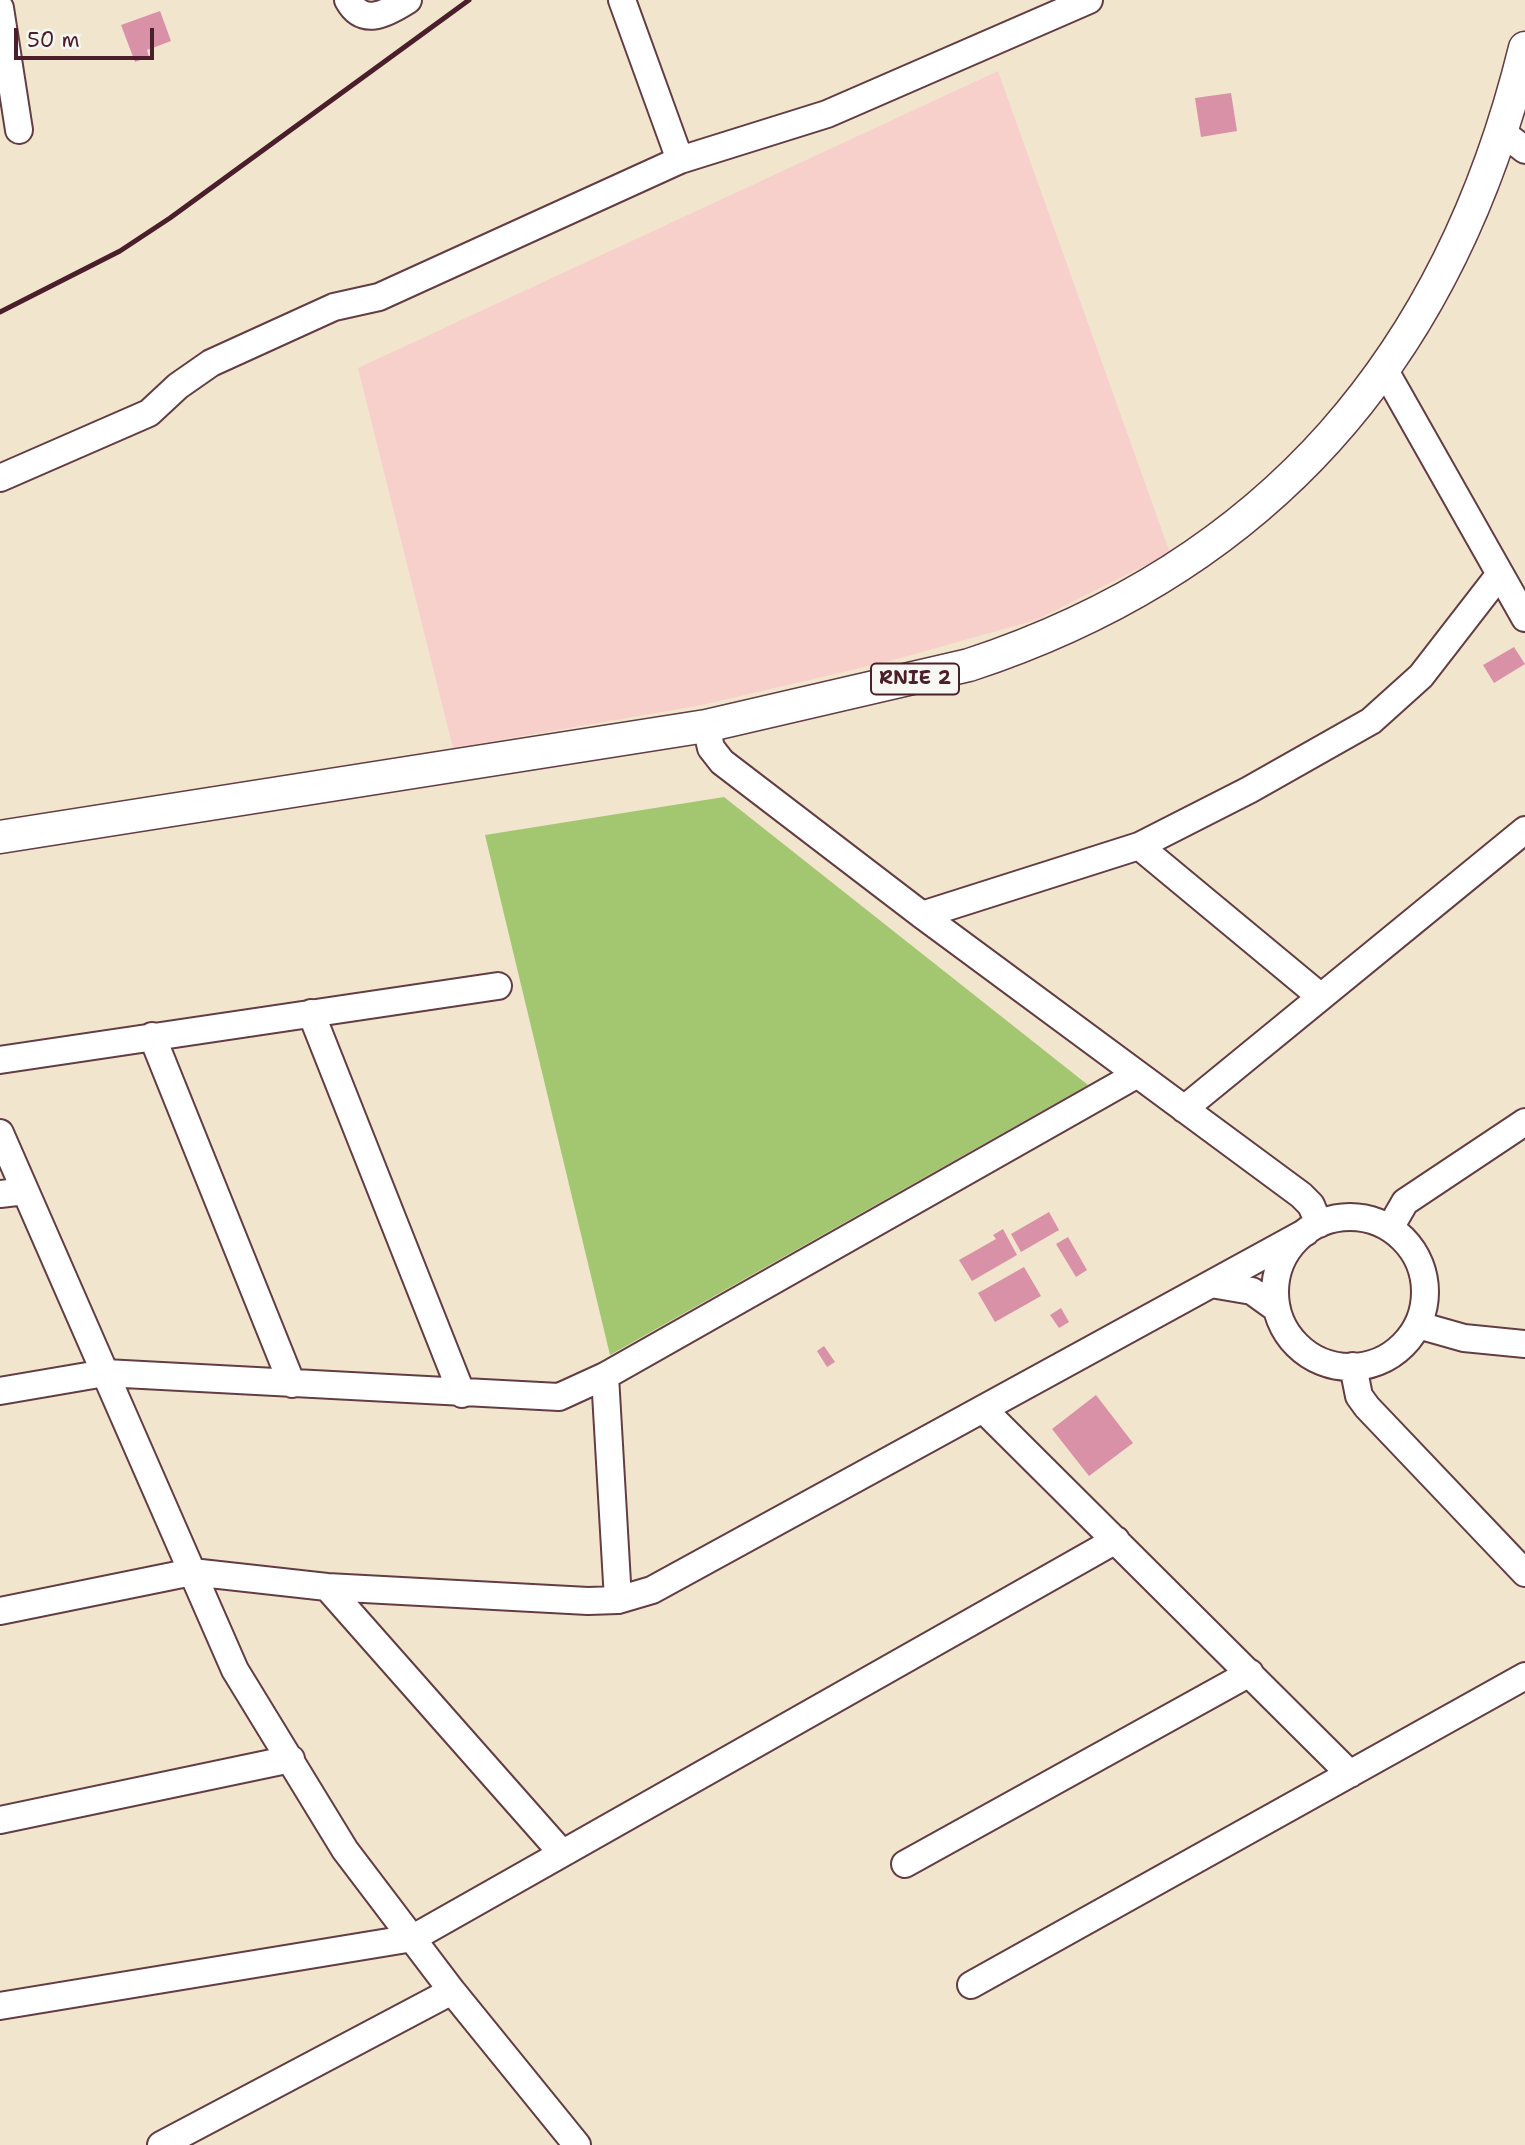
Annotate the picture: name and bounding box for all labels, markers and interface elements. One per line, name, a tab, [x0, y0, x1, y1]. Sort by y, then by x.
scale bar	[18, 14, 158, 58]
text: 50 m	[27, 26, 80, 54]
road number: RNIE 2	[871, 664, 959, 694]

